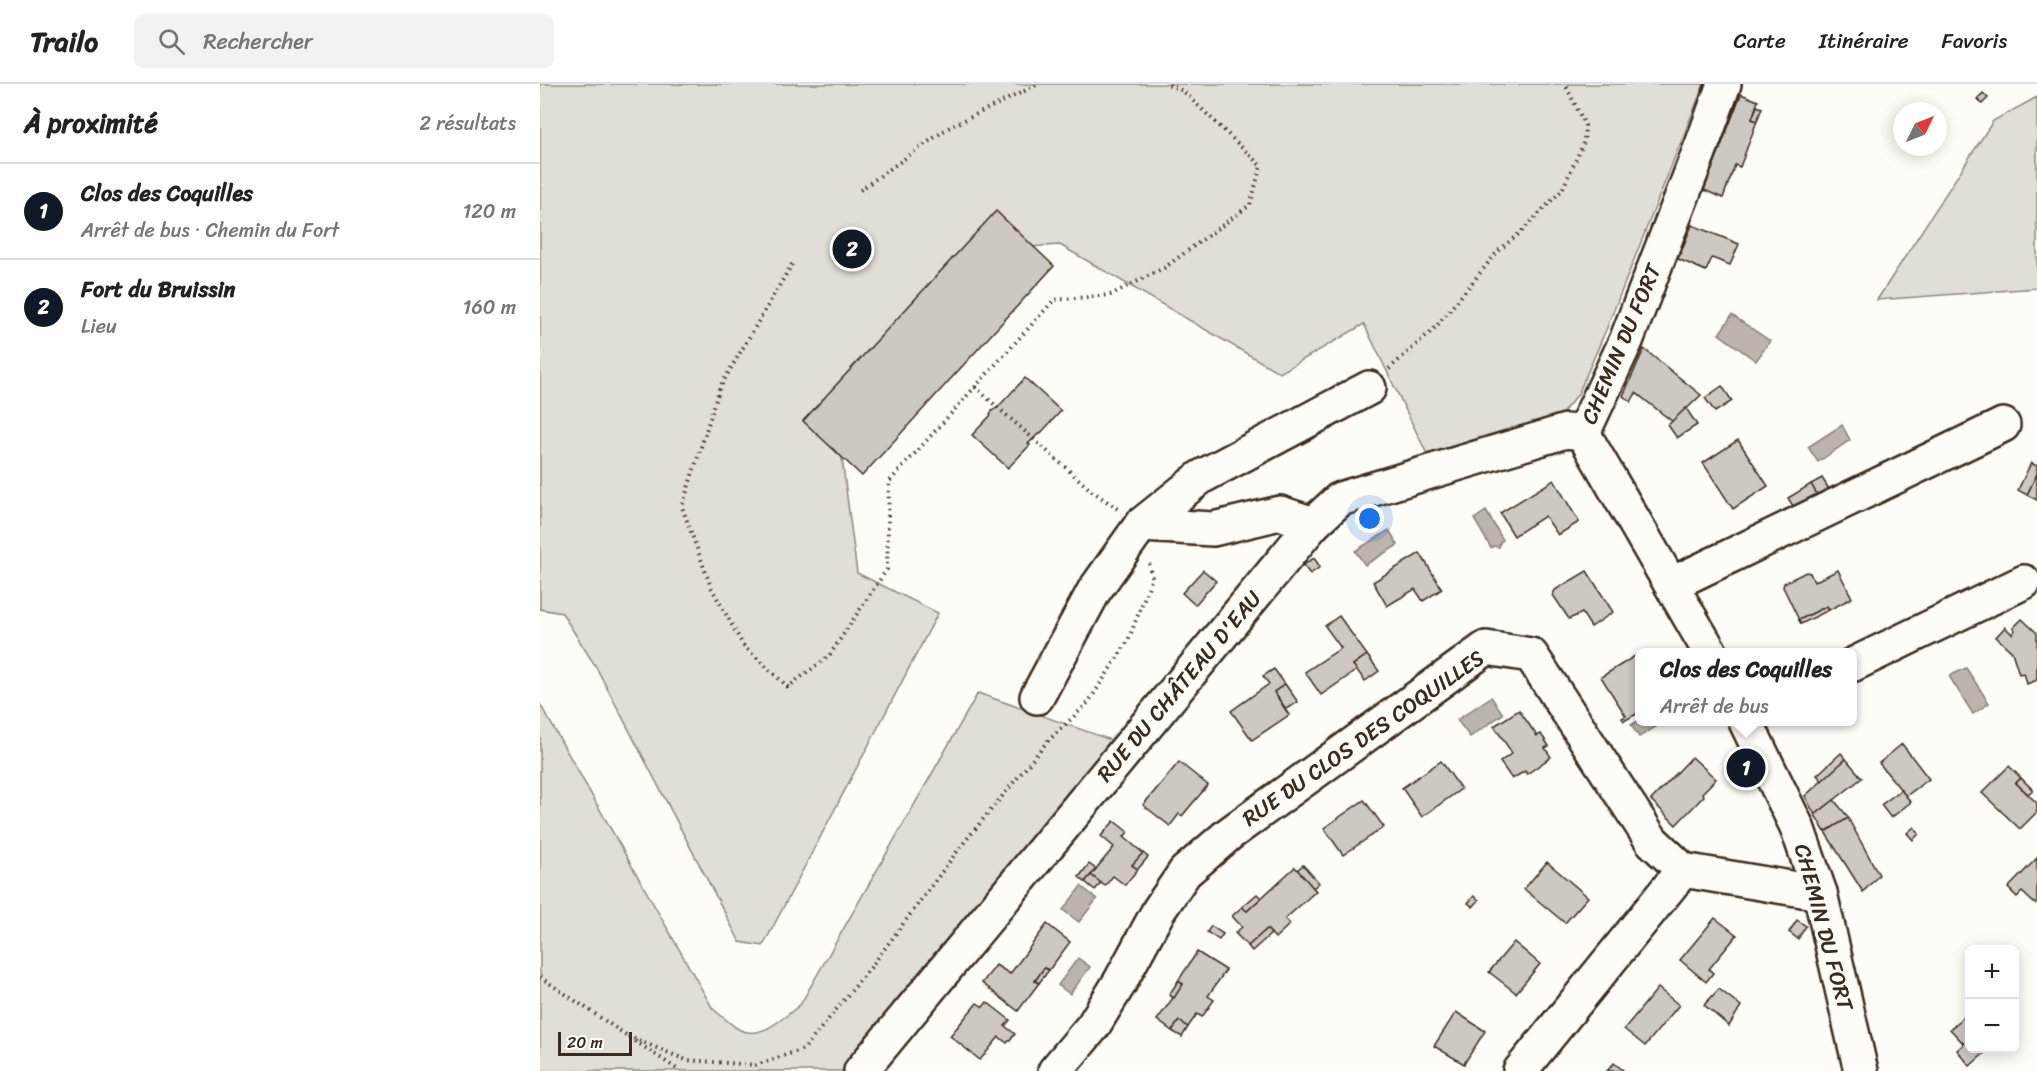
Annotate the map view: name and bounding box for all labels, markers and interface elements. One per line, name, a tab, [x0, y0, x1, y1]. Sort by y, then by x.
search box	[134, 14, 554, 68]
text: Trailo	[30, 17, 98, 66]
text: Rechercher	[203, 22, 313, 61]
text: Carte	[1734, 22, 1786, 60]
text: Itinéraire	[1819, 22, 1909, 60]
text: Favoris	[1942, 22, 2007, 60]
icon: search	[155, 25, 188, 58]
text: À proximité	[24, 100, 158, 146]
north arrow	[1893, 102, 1947, 156]
text: 2 résultats	[419, 106, 516, 141]
text: Clos des Coquilles	[81, 174, 253, 213]
text: 1	[39, 194, 48, 229]
text: 120 m	[463, 194, 516, 229]
text: Arrêt de bus · Chemin du Fort	[81, 213, 339, 248]
pin: 2	[832, 226, 872, 272]
street label: CHEMIN DU FORT	[1570, 256, 1673, 430]
text: Fort du Bruissin	[81, 270, 235, 309]
text: 2	[38, 290, 49, 325]
text: 160 m	[463, 290, 516, 325]
text: Lieu	[81, 309, 117, 344]
your location	[1355, 504, 1384, 533]
street label: RUE DU CHÂTEAU D'EAU	[1086, 581, 1272, 791]
street label: RUE DU CLOS DES COQUILLES	[1234, 639, 1493, 837]
popup	[1635, 648, 1857, 726]
text: Clos des Coquilles	[1660, 650, 1832, 689]
text: Arrêt de bus	[1660, 689, 1769, 724]
pin: 1	[1726, 746, 1766, 790]
street label: CHEMIN DU FORT	[1783, 839, 1865, 1016]
map controls	[1965, 945, 2019, 1053]
button: +	[1965, 945, 2019, 999]
button: −	[1965, 999, 2019, 1053]
text: 20 m	[567, 1028, 603, 1057]
scale bar	[558, 1029, 632, 1056]

